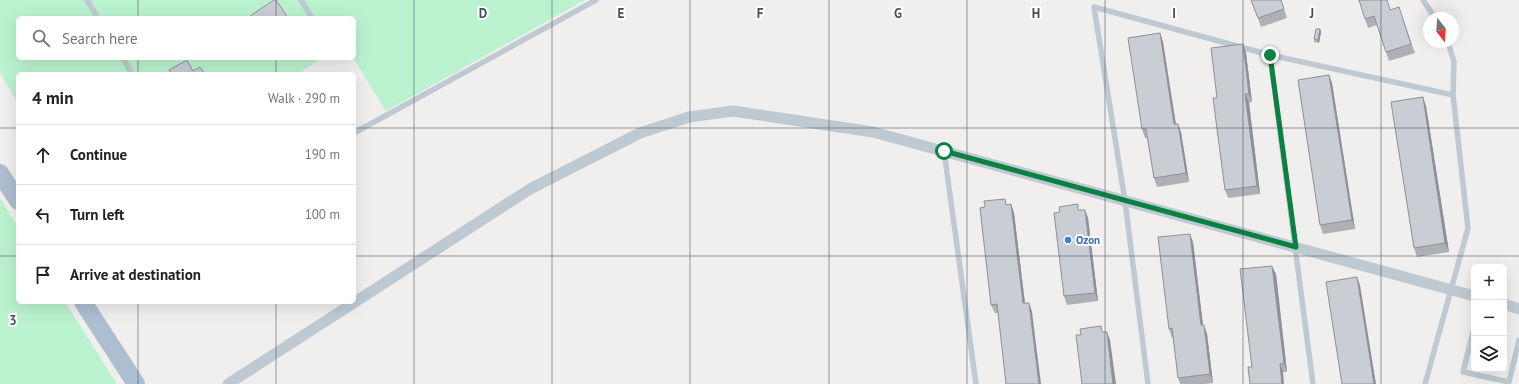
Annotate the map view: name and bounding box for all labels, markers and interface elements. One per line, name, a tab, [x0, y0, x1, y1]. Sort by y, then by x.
text: D	[479, 5, 487, 22]
text: E	[618, 5, 625, 22]
text: F	[757, 5, 764, 22]
text: G	[894, 5, 902, 22]
text: H	[1032, 5, 1040, 22]
text: I	[1172, 5, 1176, 22]
text: J	[1309, 5, 1314, 22]
north arrow	[1423, 12, 1459, 48]
search box	[16, 16, 356, 60]
icon: search	[30, 27, 52, 49]
text: Search here	[62, 29, 138, 48]
route end	[1261, 46, 1279, 64]
text: 4 min	[32, 87, 73, 109]
text: Walk · 290 m	[268, 90, 340, 107]
route start	[935, 142, 953, 160]
icon: ahead	[32, 144, 54, 166]
text: Continue	[70, 145, 127, 164]
text: 190 m	[305, 146, 340, 163]
icon: left	[32, 204, 54, 226]
text: Turn left	[70, 205, 124, 224]
text: 100 m	[305, 206, 340, 223]
place label: Ozon	[1076, 233, 1100, 247]
marker: Ozon	[1063, 235, 1073, 245]
icon: arrive	[32, 264, 54, 286]
map controls	[1471, 264, 1507, 372]
button: +	[1471, 264, 1507, 300]
text: Arrive at destination	[70, 265, 201, 284]
button: −	[1471, 300, 1507, 336]
text: 3	[9, 312, 17, 329]
button: layers	[1471, 336, 1507, 372]

